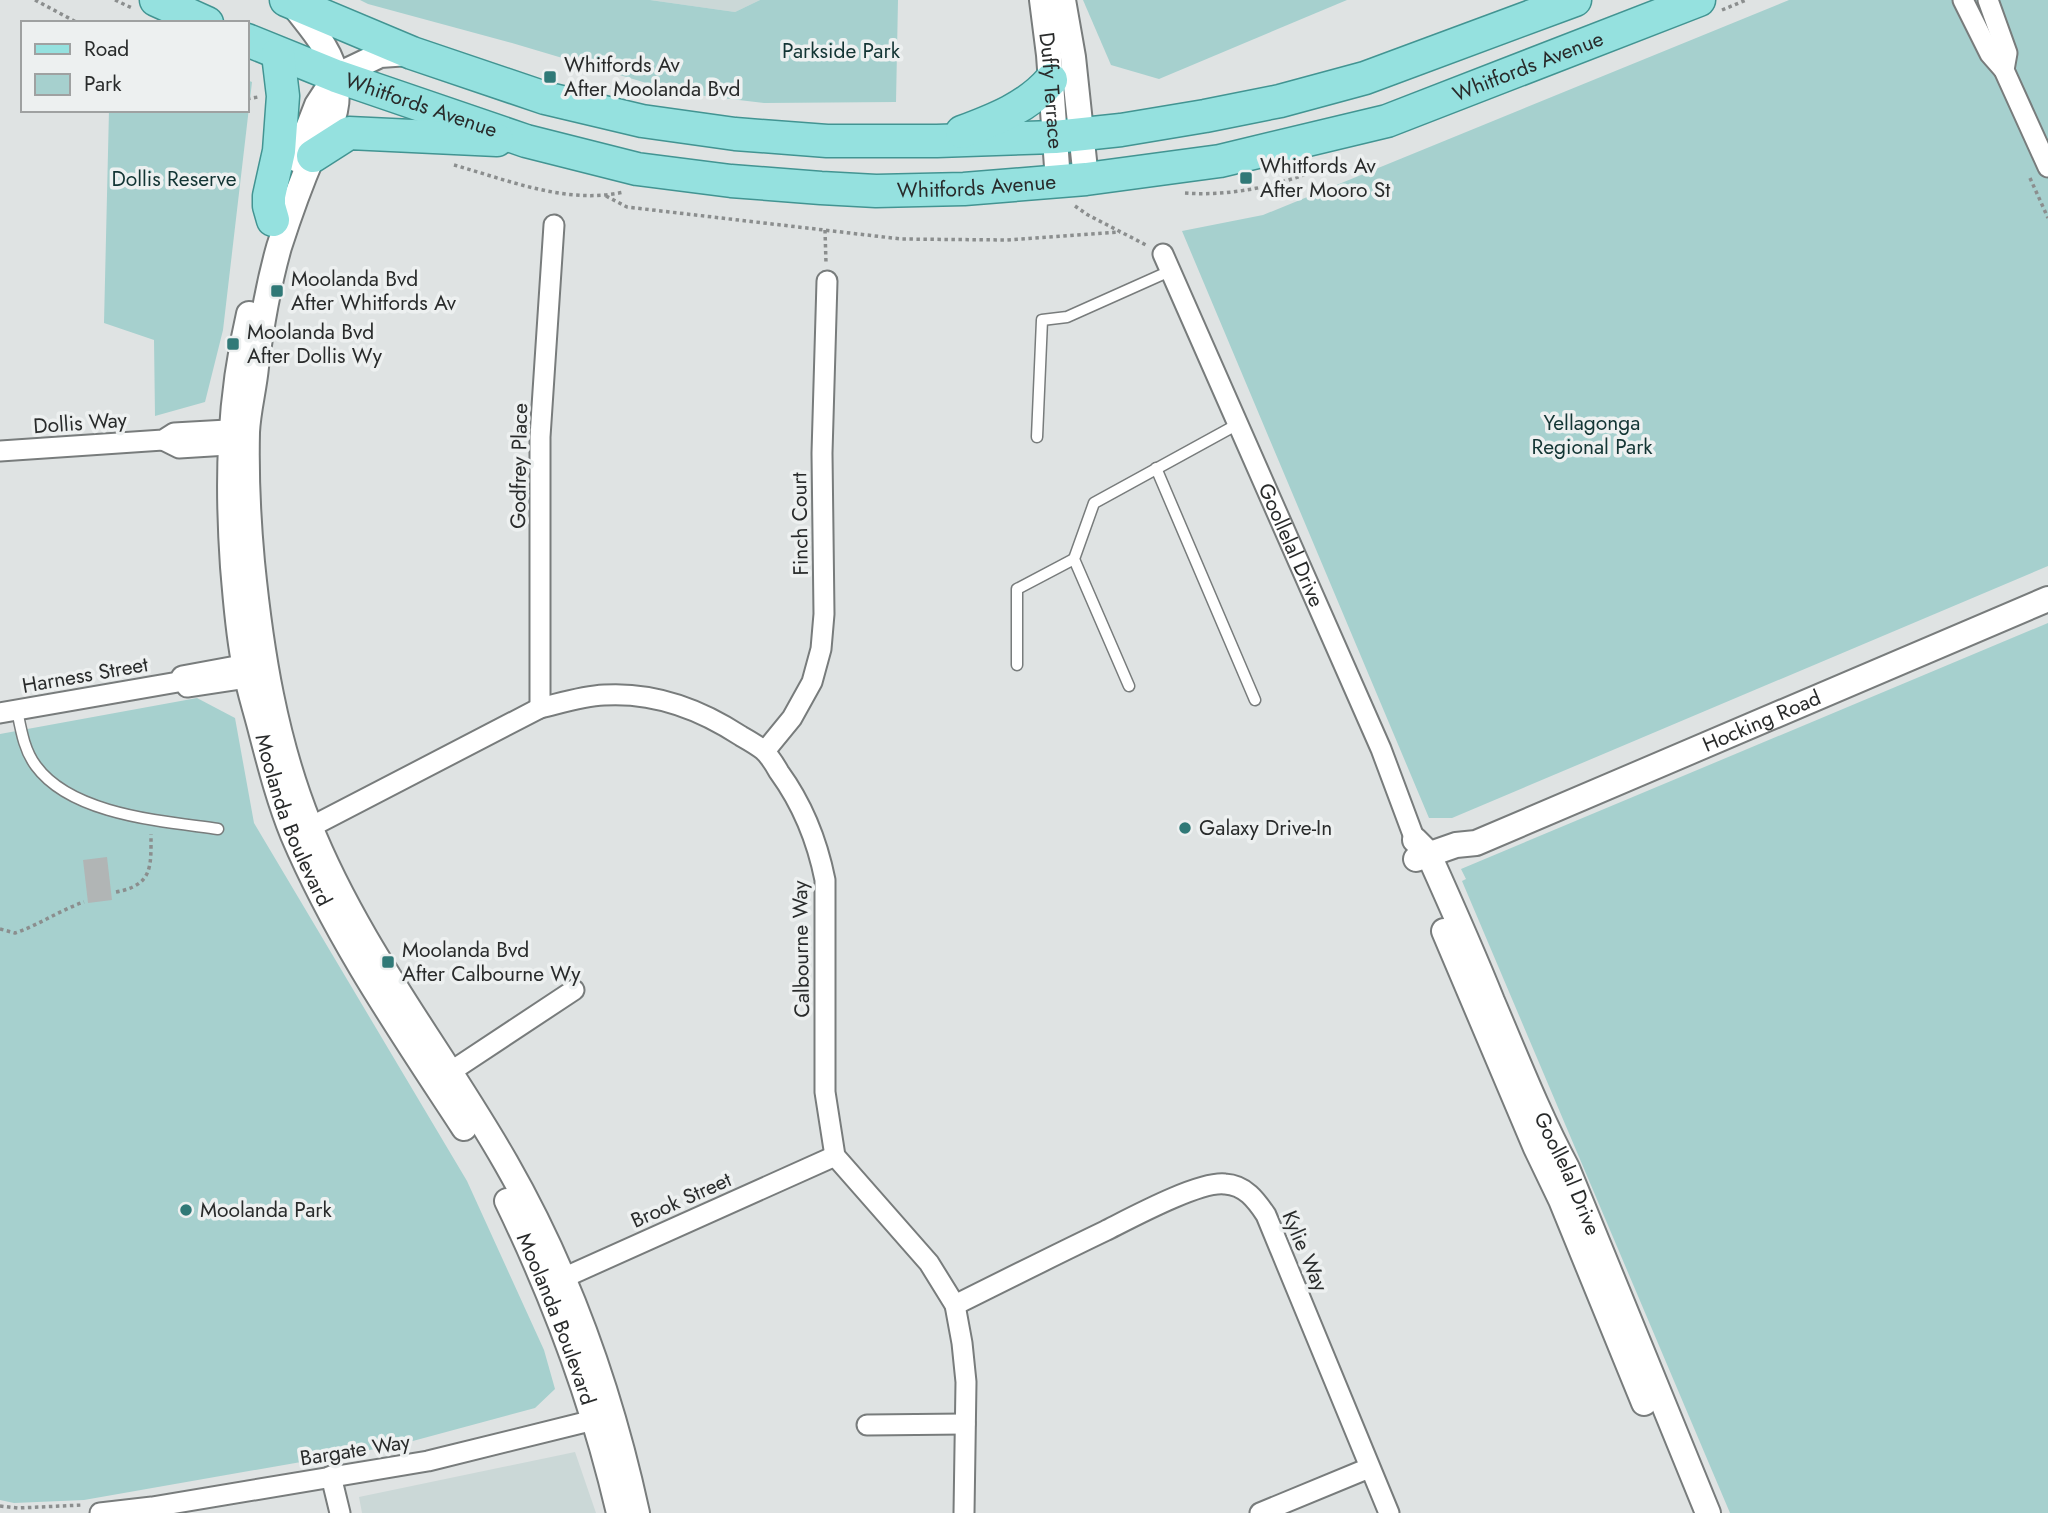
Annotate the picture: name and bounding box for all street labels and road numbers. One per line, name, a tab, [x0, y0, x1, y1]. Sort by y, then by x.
street label: Whitfords Avenue	[1448, 23, 1608, 109]
street label: Duffy Terrace	[1031, 30, 1071, 150]
street label: Whitfords Avenue	[341, 65, 502, 145]
street label: Whitfords Avenue	[897, 167, 1057, 206]
street label: Godfrey Place	[503, 403, 535, 529]
street label: Dollis Way	[32, 405, 128, 441]
street label: Finch Court	[784, 472, 816, 576]
street label: Goollelal Drive	[1251, 478, 1332, 612]
street label: Harness Street	[20, 649, 150, 701]
street label: Hocking Road	[1698, 683, 1825, 760]
street label: Moolanda Boulevard	[247, 731, 339, 911]
street label: Calbourne Way	[785, 879, 817, 1018]
street label: Goollelal Drive	[1526, 1107, 1608, 1240]
street label: Brook Street	[626, 1164, 736, 1236]
street label: Kylie Way	[1275, 1206, 1336, 1297]
street label: Moolanda Boulevard	[509, 1228, 603, 1409]
street label: Bargate Way	[298, 1426, 413, 1473]

